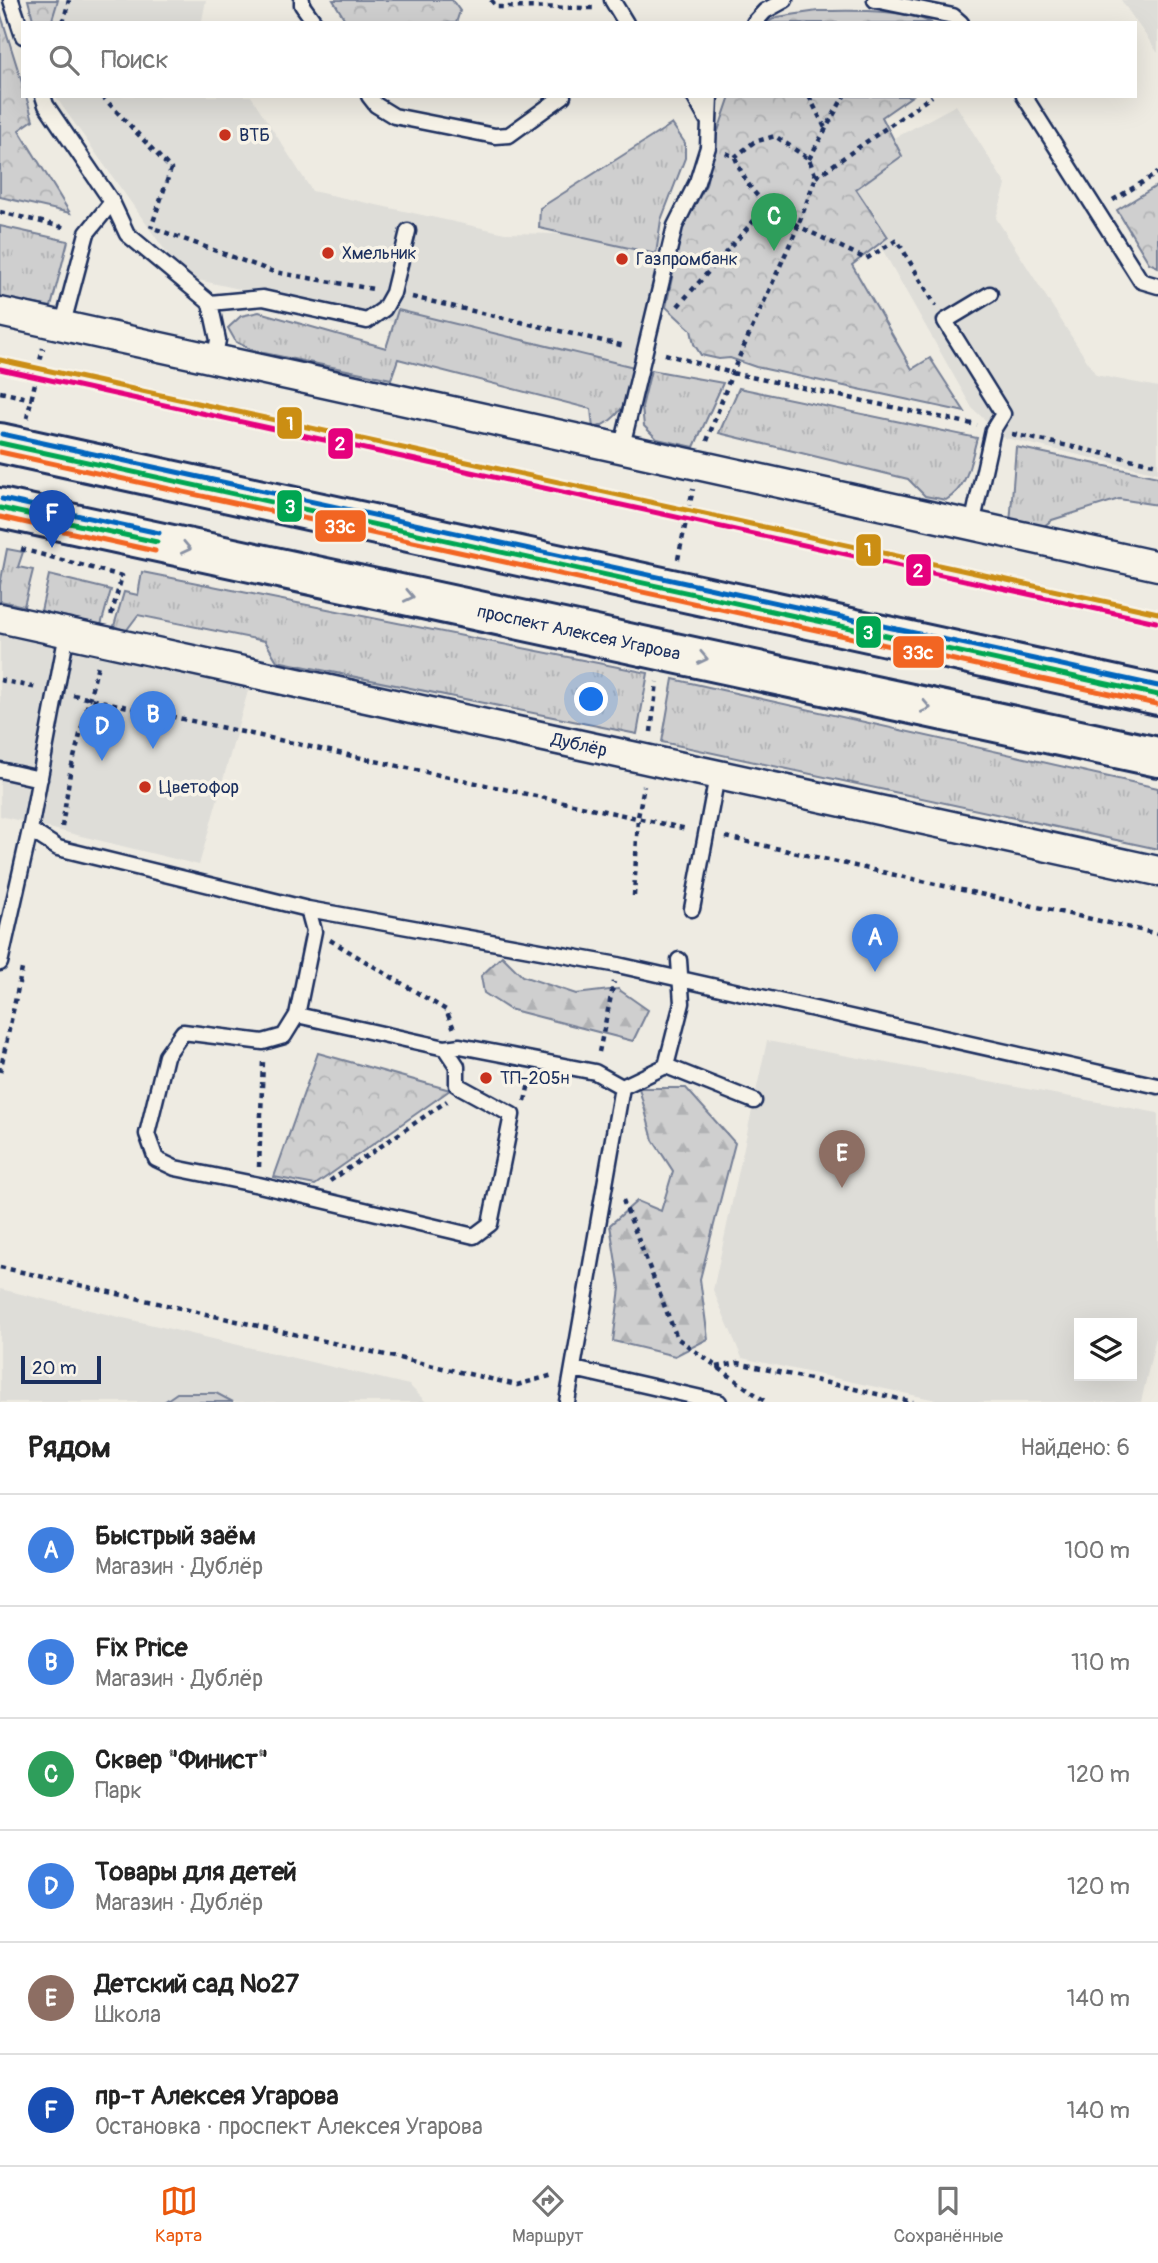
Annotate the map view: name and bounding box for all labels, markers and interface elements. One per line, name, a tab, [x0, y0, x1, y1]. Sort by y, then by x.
search box	[21, 21, 1137, 98]
icon: search	[45, 41, 83, 79]
text: Поиск	[101, 44, 169, 76]
place label: ВТБ	[239, 124, 270, 147]
marker: ВТБ	[217, 127, 233, 143]
pin: C	[751, 193, 797, 251]
place label: Хмельник	[342, 242, 416, 265]
marker: Хмельник	[320, 245, 336, 261]
place label: Газпромбанк	[636, 248, 738, 271]
marker: Газпромбанк	[614, 251, 630, 267]
line badge: 1	[276, 406, 303, 440]
text: 1	[286, 412, 294, 436]
line badge: 2	[327, 427, 354, 460]
text: 2	[335, 432, 346, 456]
line badge: 3	[276, 489, 303, 523]
pin: F	[29, 490, 75, 548]
text: 3	[285, 495, 295, 519]
line badge: 33с	[314, 509, 367, 543]
text: 33с	[325, 515, 356, 539]
line badge: 1	[855, 533, 882, 567]
text: 1	[864, 538, 872, 562]
one-way arrow	[180, 539, 192, 554]
line badge: 2	[905, 553, 932, 587]
text: 2	[913, 559, 924, 583]
one-way arrow	[403, 587, 415, 602]
street label: проспект Алексея Угарова	[475, 599, 682, 665]
line badge: 3	[855, 615, 882, 649]
text: 3	[863, 621, 873, 645]
line badge: 33с	[892, 635, 945, 669]
text: 33с	[903, 641, 934, 665]
one-way arrow	[697, 650, 709, 665]
your location	[574, 682, 608, 716]
pin: B	[130, 691, 176, 749]
one-way arrow	[920, 698, 932, 713]
pin: D	[79, 703, 125, 761]
street label: Дублёр	[548, 727, 609, 762]
place label: Цветофор	[159, 776, 239, 799]
marker: Цветофор	[137, 779, 153, 795]
pin: A	[852, 914, 898, 972]
place label: ТП-205н	[500, 1067, 570, 1090]
marker: ТП-205н	[478, 1070, 494, 1086]
pin: E	[819, 1130, 865, 1188]
map controls	[1074, 1318, 1137, 1381]
button: layers	[1074, 1318, 1137, 1381]
scale bar	[21, 1353, 102, 1385]
text: 20 m	[32, 1356, 77, 1380]
text: Рядом	[28, 1429, 111, 1466]
text: Найдено: 6	[1020, 1433, 1130, 1462]
text: Быстрый заём	[95, 1520, 256, 1552]
text: A	[44, 1536, 58, 1565]
text: 100 m	[1064, 1536, 1130, 1565]
text: Магазин · Дублёр	[95, 1552, 263, 1581]
text: Fix Price	[95, 1632, 188, 1664]
text: B	[44, 1648, 58, 1677]
text: 110 m	[1071, 1648, 1130, 1677]
text: Магазин · Дублёр	[95, 1664, 263, 1693]
text: Сквер "Финист"	[95, 1744, 268, 1776]
text: C	[44, 1760, 58, 1789]
text: 120 m	[1067, 1760, 1130, 1789]
text: Парк	[95, 1776, 142, 1805]
text: Товары для детей	[95, 1856, 297, 1888]
text: D	[44, 1872, 58, 1901]
text: 120 m	[1067, 1872, 1130, 1901]
text: Магазин · Дублёр	[95, 1888, 263, 1917]
text: Детский сад №27	[95, 1968, 299, 2000]
text: E	[45, 1984, 57, 2013]
text: 140 m	[1067, 1984, 1130, 2013]
text: Школа	[95, 2000, 161, 2029]
text: пр-т Алексея Угарова	[95, 2080, 339, 2112]
text: F	[44, 2096, 58, 2125]
text: 140 m	[1067, 2096, 1130, 2125]
text: Остановка · проспект Алексея Угарова	[95, 2112, 483, 2141]
tab: Карта	[155, 2182, 202, 2248]
tab: Маршрут	[512, 2182, 584, 2248]
tab: Сохранённые	[893, 2182, 1003, 2248]

